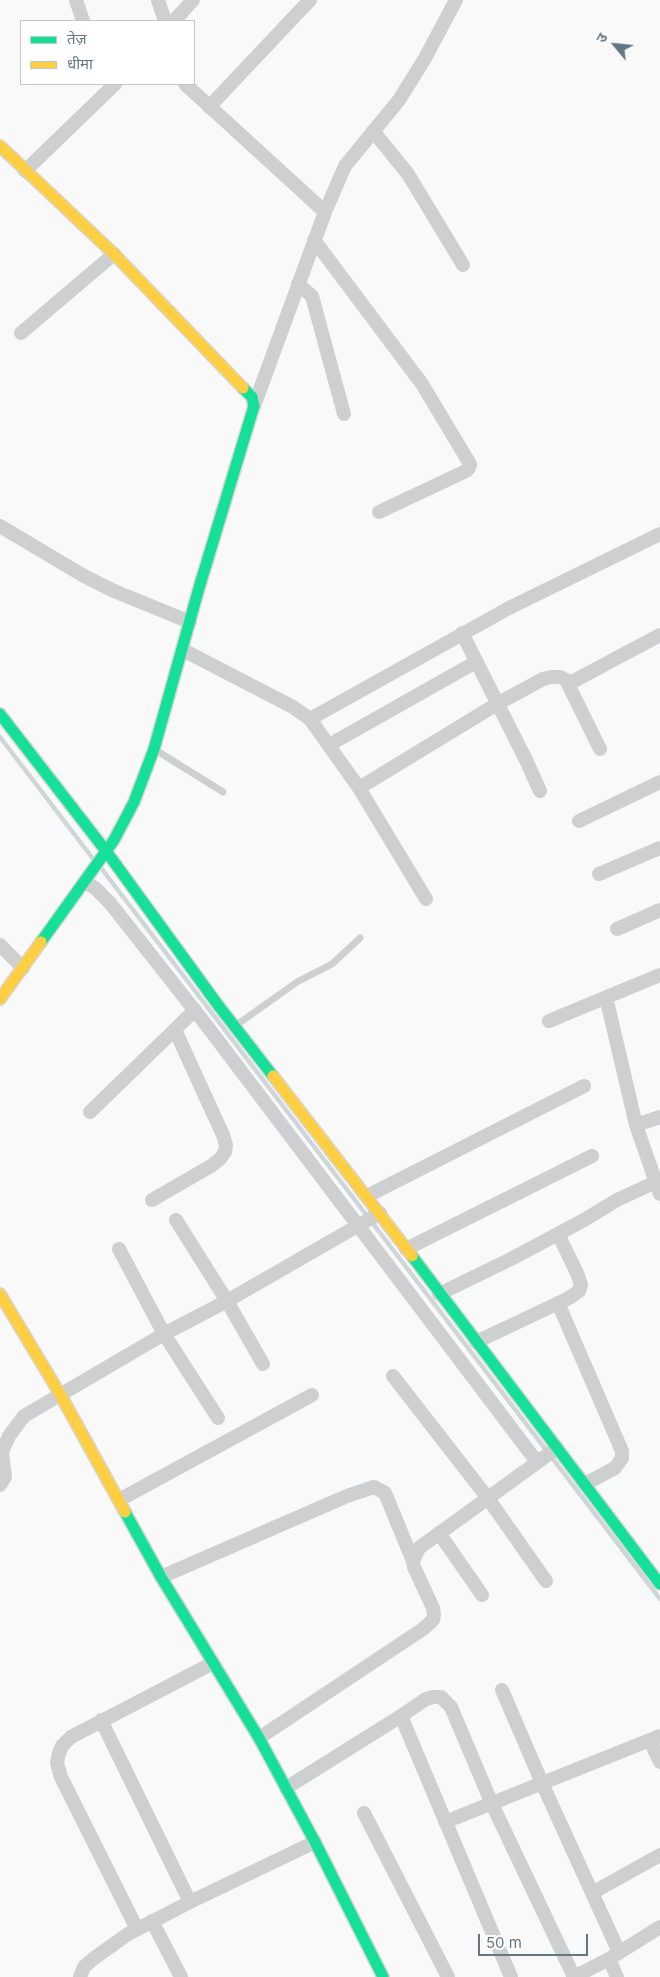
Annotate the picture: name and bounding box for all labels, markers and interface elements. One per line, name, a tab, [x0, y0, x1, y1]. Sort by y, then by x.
legend	[20, 20, 195, 85]
north arrow	[590, 20, 640, 70]
text: तेज़	[67, 29, 87, 48]
text: उ	[592, 30, 611, 45]
text: धीमा	[67, 54, 93, 73]
scale bar	[480, 1924, 590, 1956]
text: 50 m	[486, 1933, 522, 1952]

